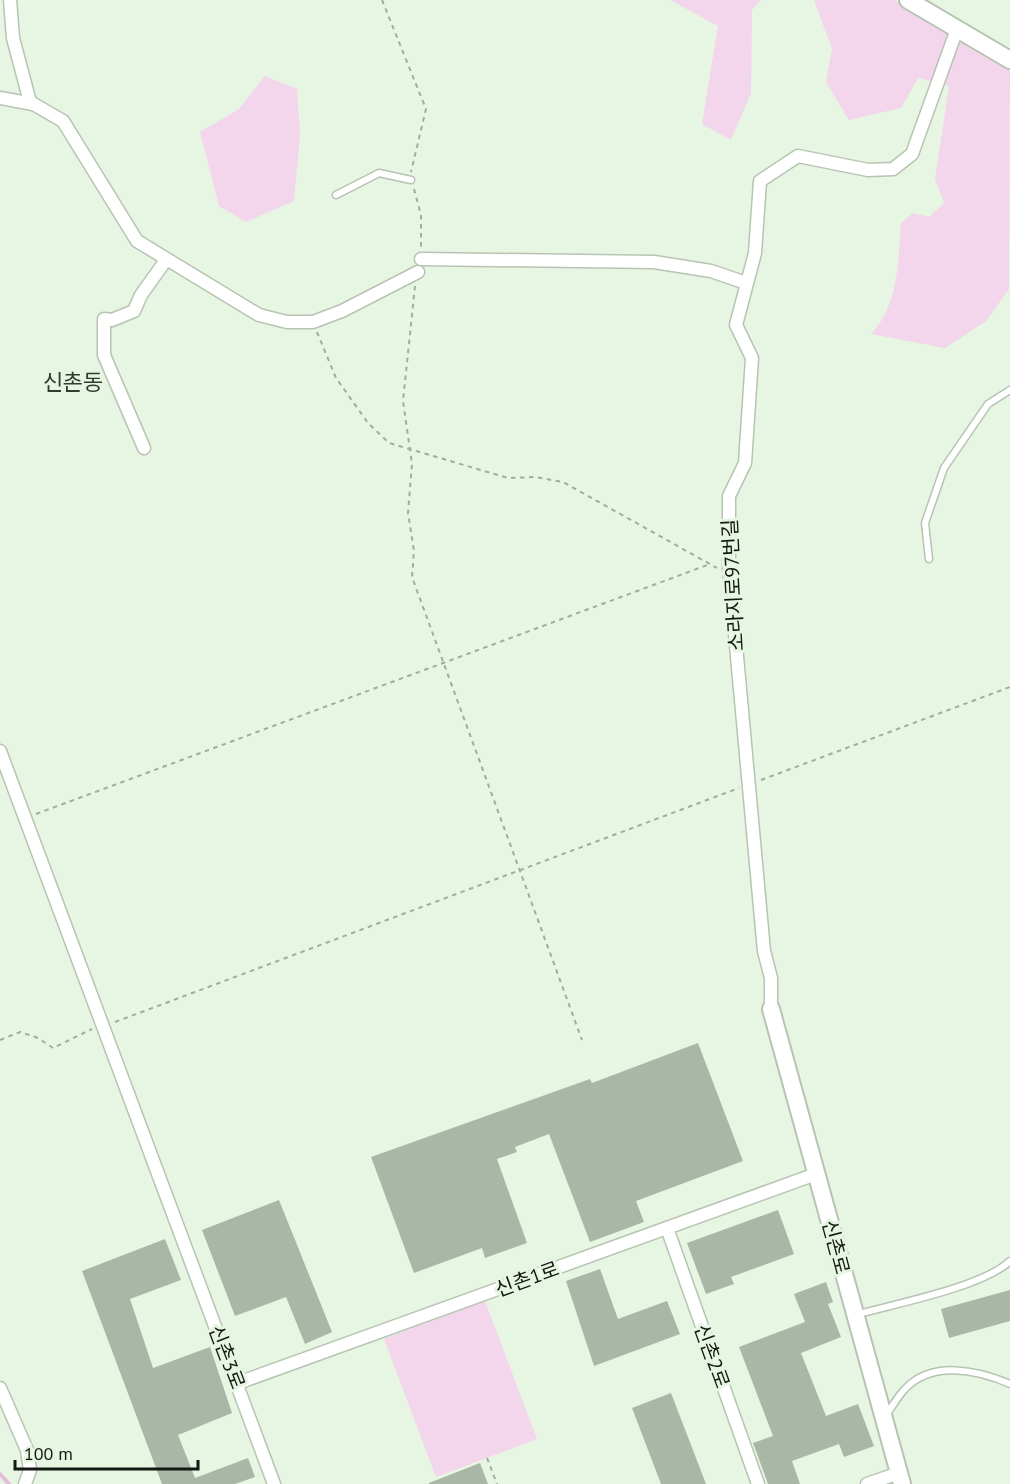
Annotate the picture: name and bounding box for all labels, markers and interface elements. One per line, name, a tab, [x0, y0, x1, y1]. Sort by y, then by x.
district label: 신촌동	[43, 368, 103, 396]
street label: 소라지로97번길	[717, 518, 749, 652]
street label: 신촌로	[816, 1217, 856, 1277]
street label: 신촌1로	[491, 1255, 563, 1303]
street label: 신촌2로	[688, 1320, 736, 1392]
street label: 신촌3로	[203, 1321, 251, 1393]
scale bar	[15, 1433, 198, 1471]
text: 100 m	[24, 1442, 73, 1465]

